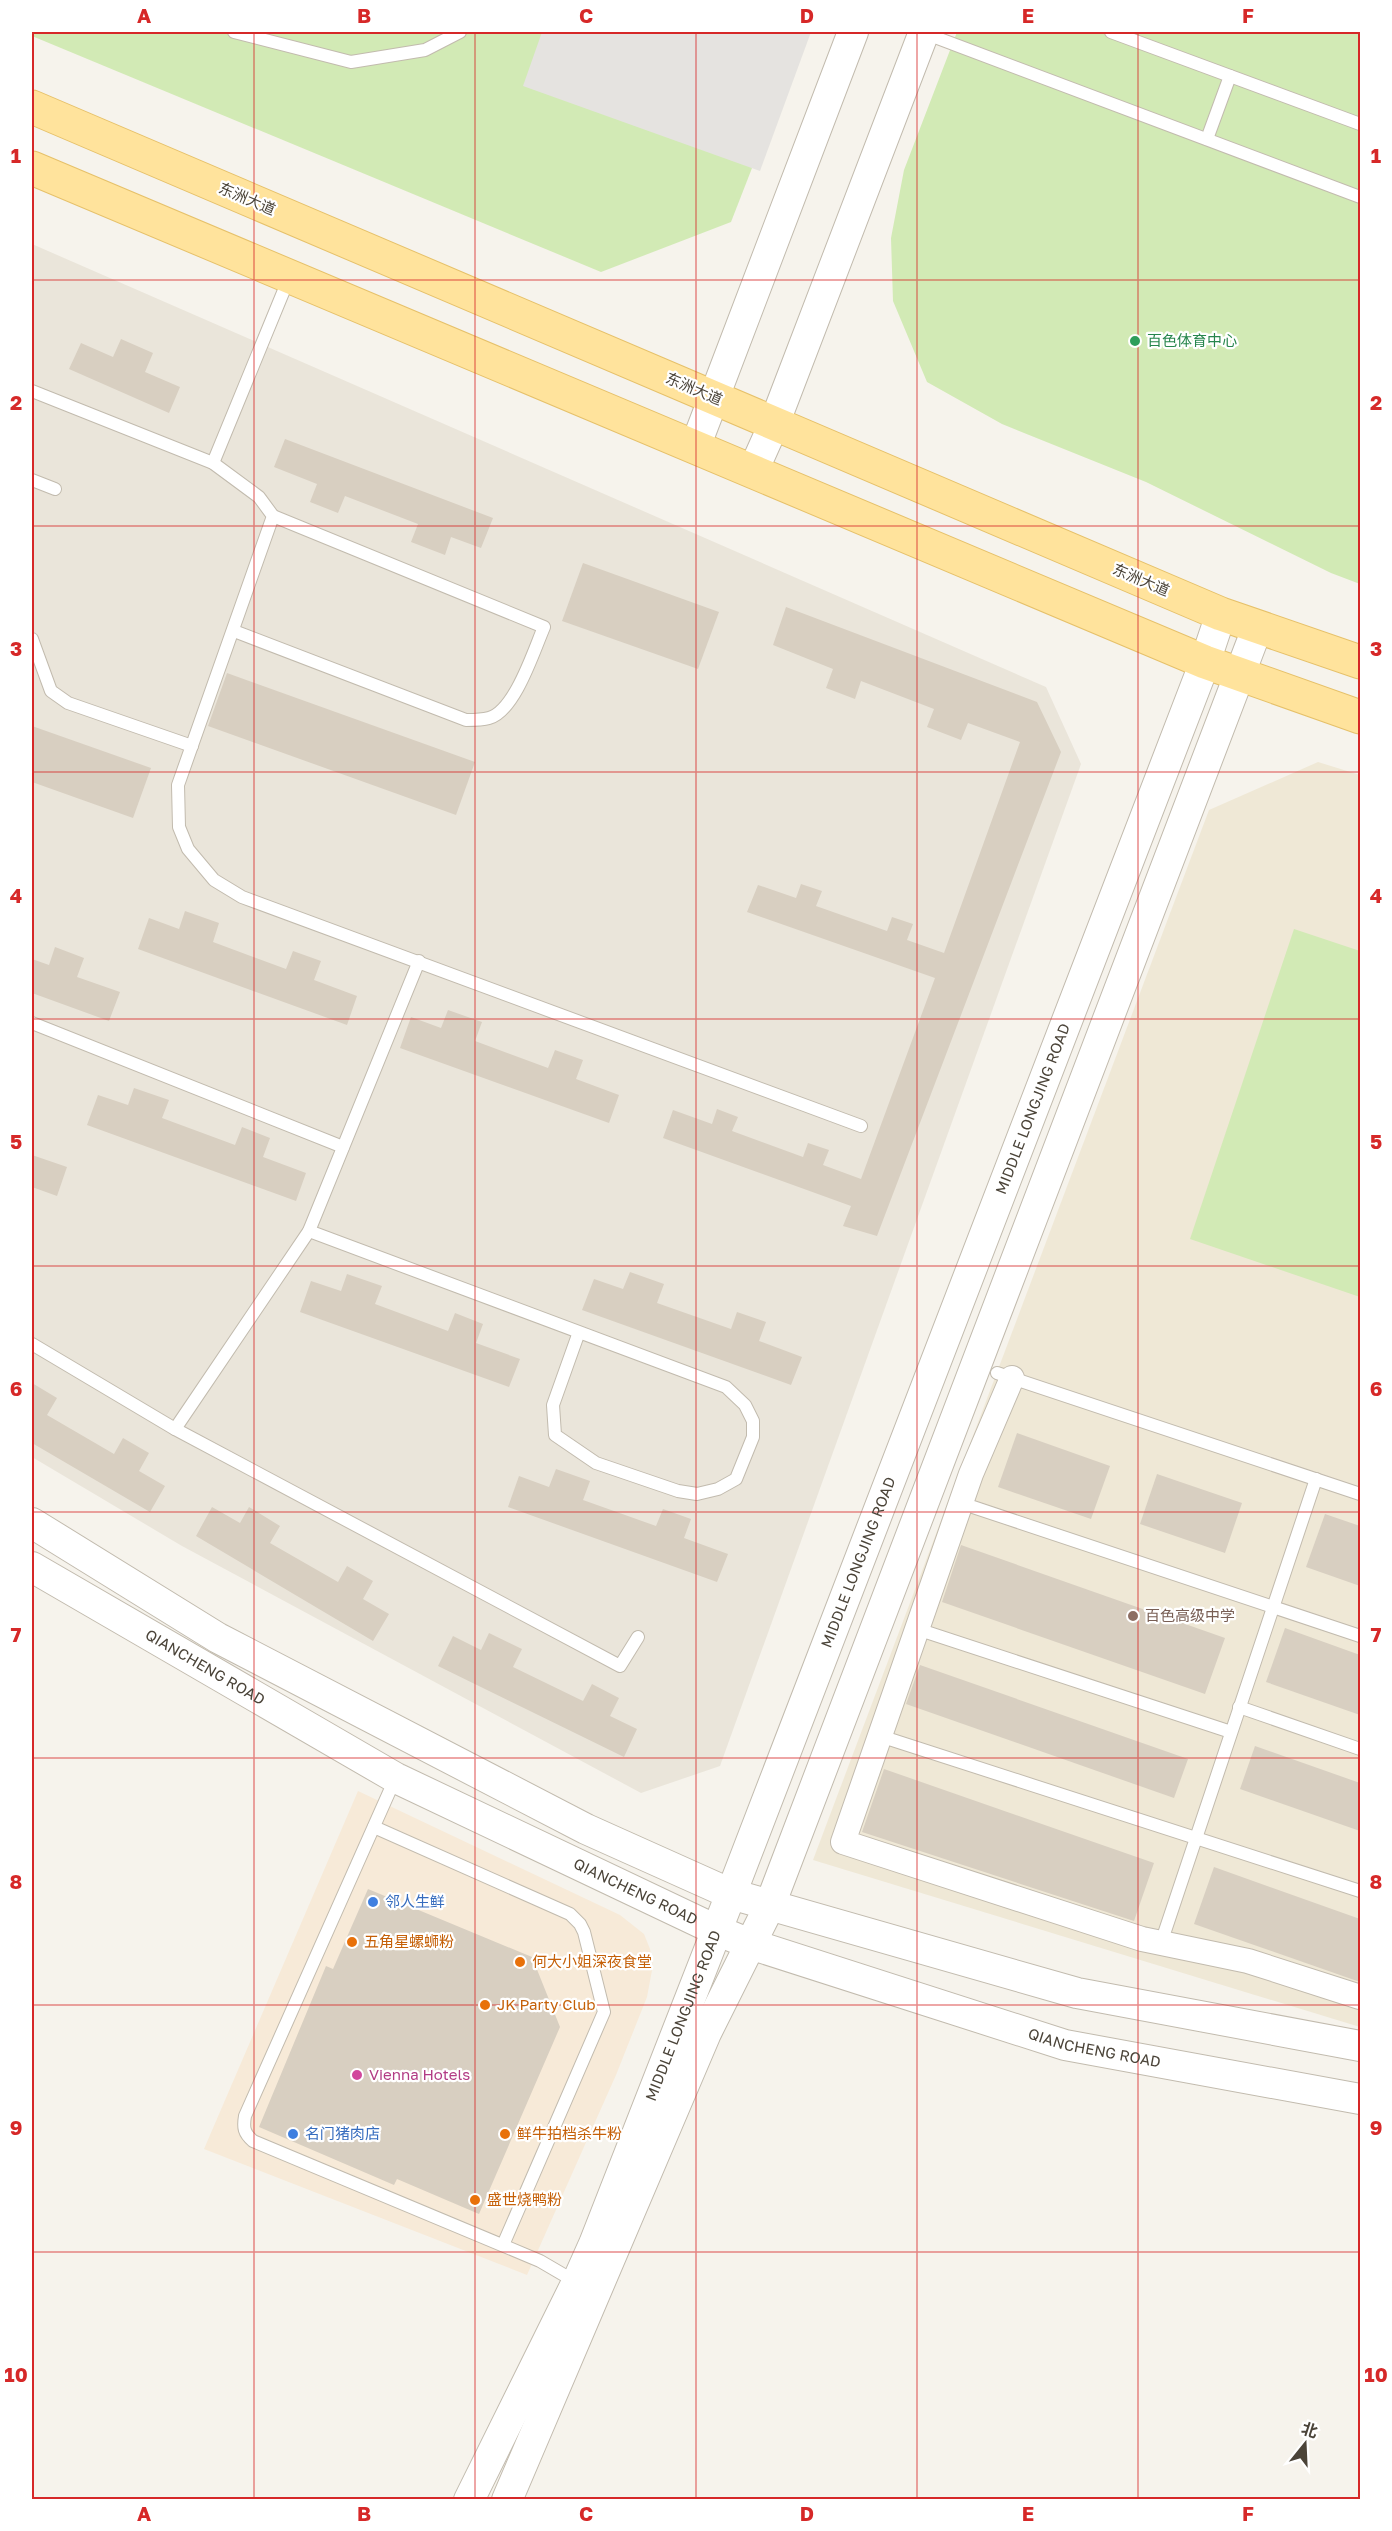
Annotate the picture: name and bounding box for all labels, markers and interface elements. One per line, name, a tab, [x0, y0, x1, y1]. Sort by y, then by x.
text: A	[137, 3, 151, 27]
text: B	[357, 3, 371, 27]
text: C	[579, 3, 593, 27]
text: D	[800, 3, 814, 27]
text: E	[1022, 3, 1034, 27]
text: F	[1242, 3, 1254, 27]
text: 1	[11, 143, 21, 167]
text: 1	[1371, 143, 1381, 167]
street label: 东洲大道	[216, 178, 279, 218]
place label: 百色体育中心	[1147, 331, 1237, 349]
marker: 百色体育中心	[1128, 334, 1142, 348]
street label: 东洲大道	[663, 368, 726, 408]
text: 2	[10, 390, 22, 414]
text: 2	[1370, 390, 1382, 414]
street label: 东洲大道	[1110, 559, 1173, 599]
text: 3	[10, 636, 22, 660]
text: 3	[1370, 636, 1382, 660]
text: 4	[10, 883, 22, 907]
text: 4	[1370, 883, 1382, 907]
street label: MIDDLE LONGJING ROAD	[991, 1021, 1073, 1196]
text: 5	[10, 1129, 22, 1153]
text: 5	[1370, 1129, 1382, 1153]
text: 6	[10, 1376, 22, 1400]
text: 6	[1370, 1376, 1382, 1400]
street label: MIDDLE LONGJING ROAD	[817, 1474, 899, 1650]
place label: 百色高级中学	[1145, 1606, 1235, 1624]
marker: 百色高级中学	[1126, 1609, 1140, 1623]
text: 7	[11, 1622, 22, 1646]
text: 7	[1371, 1622, 1382, 1646]
street label: QIANCHENG ROAD	[142, 1625, 269, 1708]
street label: QIANCHENG ROAD	[571, 1854, 701, 1928]
text: 8	[10, 1869, 22, 1893]
text: 8	[1370, 1869, 1382, 1893]
place label: 邻人生鲜	[385, 1892, 445, 1910]
marker: 邻人生鲜	[366, 1895, 380, 1909]
street label: MIDDLE LONGJING ROAD	[641, 1928, 724, 2103]
place label: 五角星螺蛳粉	[364, 1932, 454, 1950]
marker: 五角星螺蛳粉	[345, 1935, 359, 1949]
place label: 何大小姐深夜食堂	[532, 1952, 652, 1970]
marker: 何大小姐深夜食堂	[513, 1955, 527, 1969]
place label: JK Party Club	[497, 1995, 595, 2013]
marker: JK Party Club	[478, 1998, 492, 2012]
street label: QIANCHENG ROAD	[1026, 2024, 1162, 2070]
place label: Vienna Hotels	[369, 2065, 470, 2083]
marker: Vienna Hotels	[350, 2068, 364, 2082]
text: 9	[10, 2115, 22, 2139]
text: 9	[1370, 2115, 1382, 2139]
place label: 名门猪肉店	[305, 2124, 380, 2142]
place label: 鲜牛拍档杀牛粉	[517, 2124, 622, 2142]
marker: 名门猪肉店	[286, 2127, 300, 2141]
marker: 鲜牛拍档杀牛粉	[498, 2127, 512, 2141]
place label: 盛世烧鸭粉	[487, 2190, 562, 2208]
marker: 盛世烧鸭粉	[468, 2193, 482, 2207]
text: 10	[4, 2362, 28, 2386]
text: 10	[1364, 2362, 1388, 2386]
north arrow	[1275, 2414, 1335, 2474]
text: 北	[1299, 2418, 1320, 2442]
text: A	[137, 2501, 151, 2525]
text: B	[357, 2501, 371, 2525]
text: C	[579, 2501, 593, 2525]
text: D	[800, 2501, 814, 2525]
text: E	[1022, 2501, 1034, 2525]
text: F	[1242, 2501, 1254, 2525]

